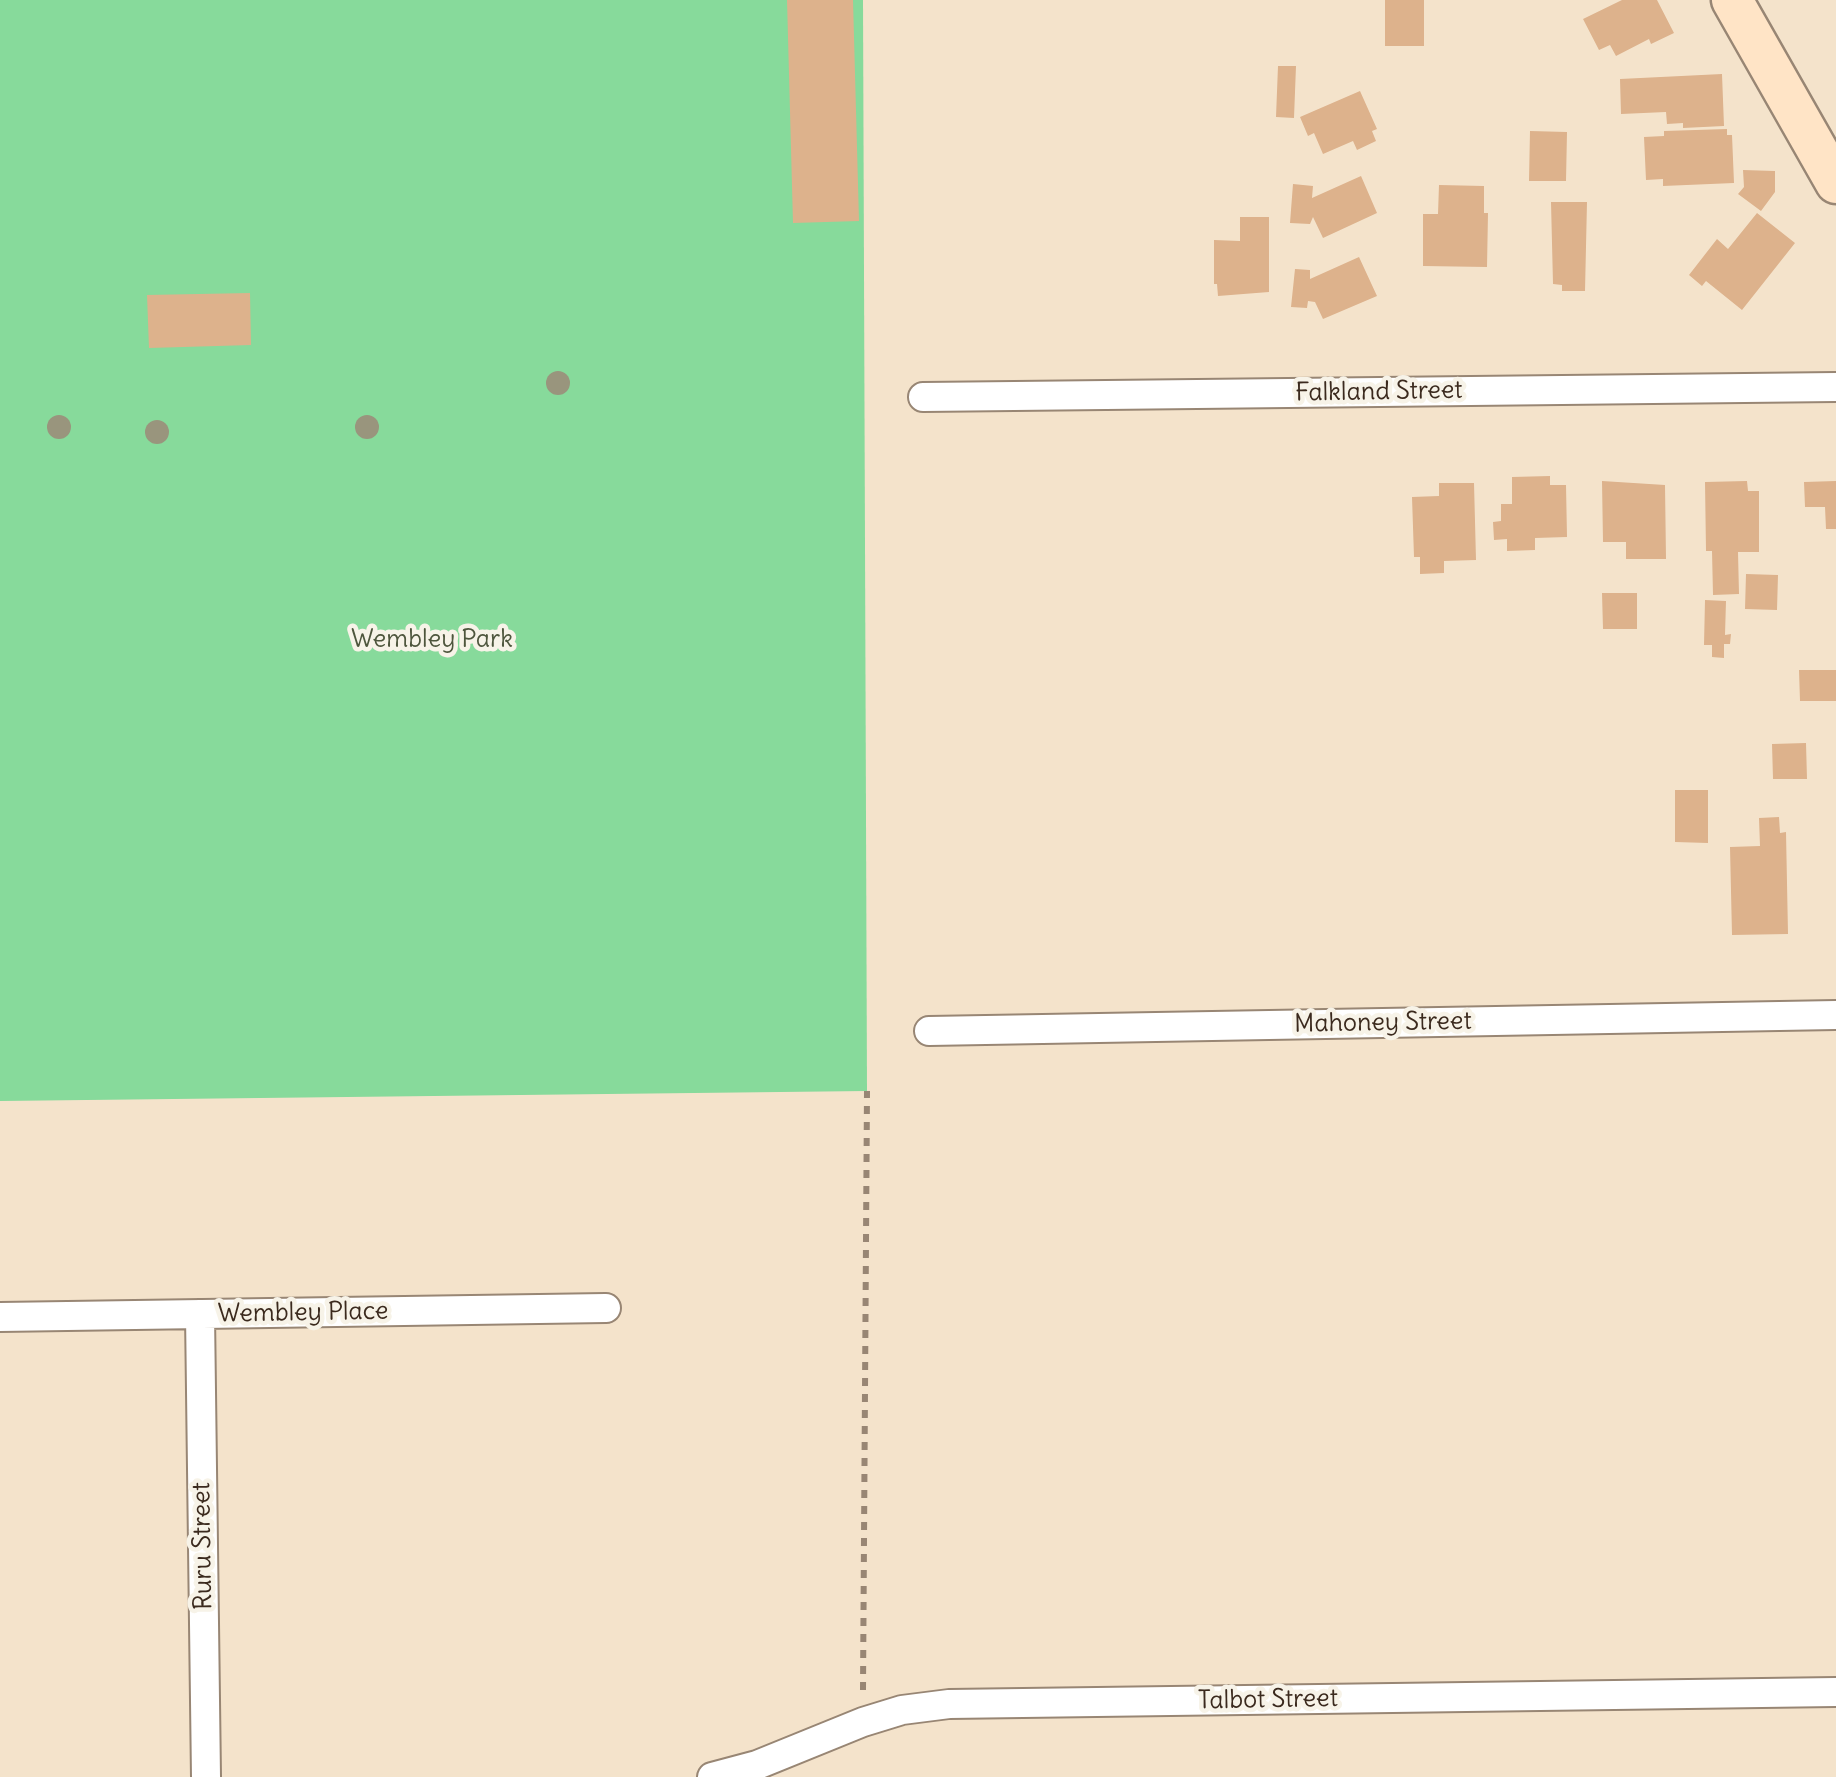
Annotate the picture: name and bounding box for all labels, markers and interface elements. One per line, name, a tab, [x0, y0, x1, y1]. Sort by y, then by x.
street label: Falkland Street	[1295, 376, 1463, 408]
park label: Wembley Park	[351, 625, 513, 655]
street label: Mahoney Street	[1294, 1006, 1472, 1040]
street label: Wembley Place	[217, 1297, 389, 1329]
street label: Ruru Street	[187, 1482, 219, 1610]
street label: Talbot Street	[1198, 1684, 1338, 1716]

